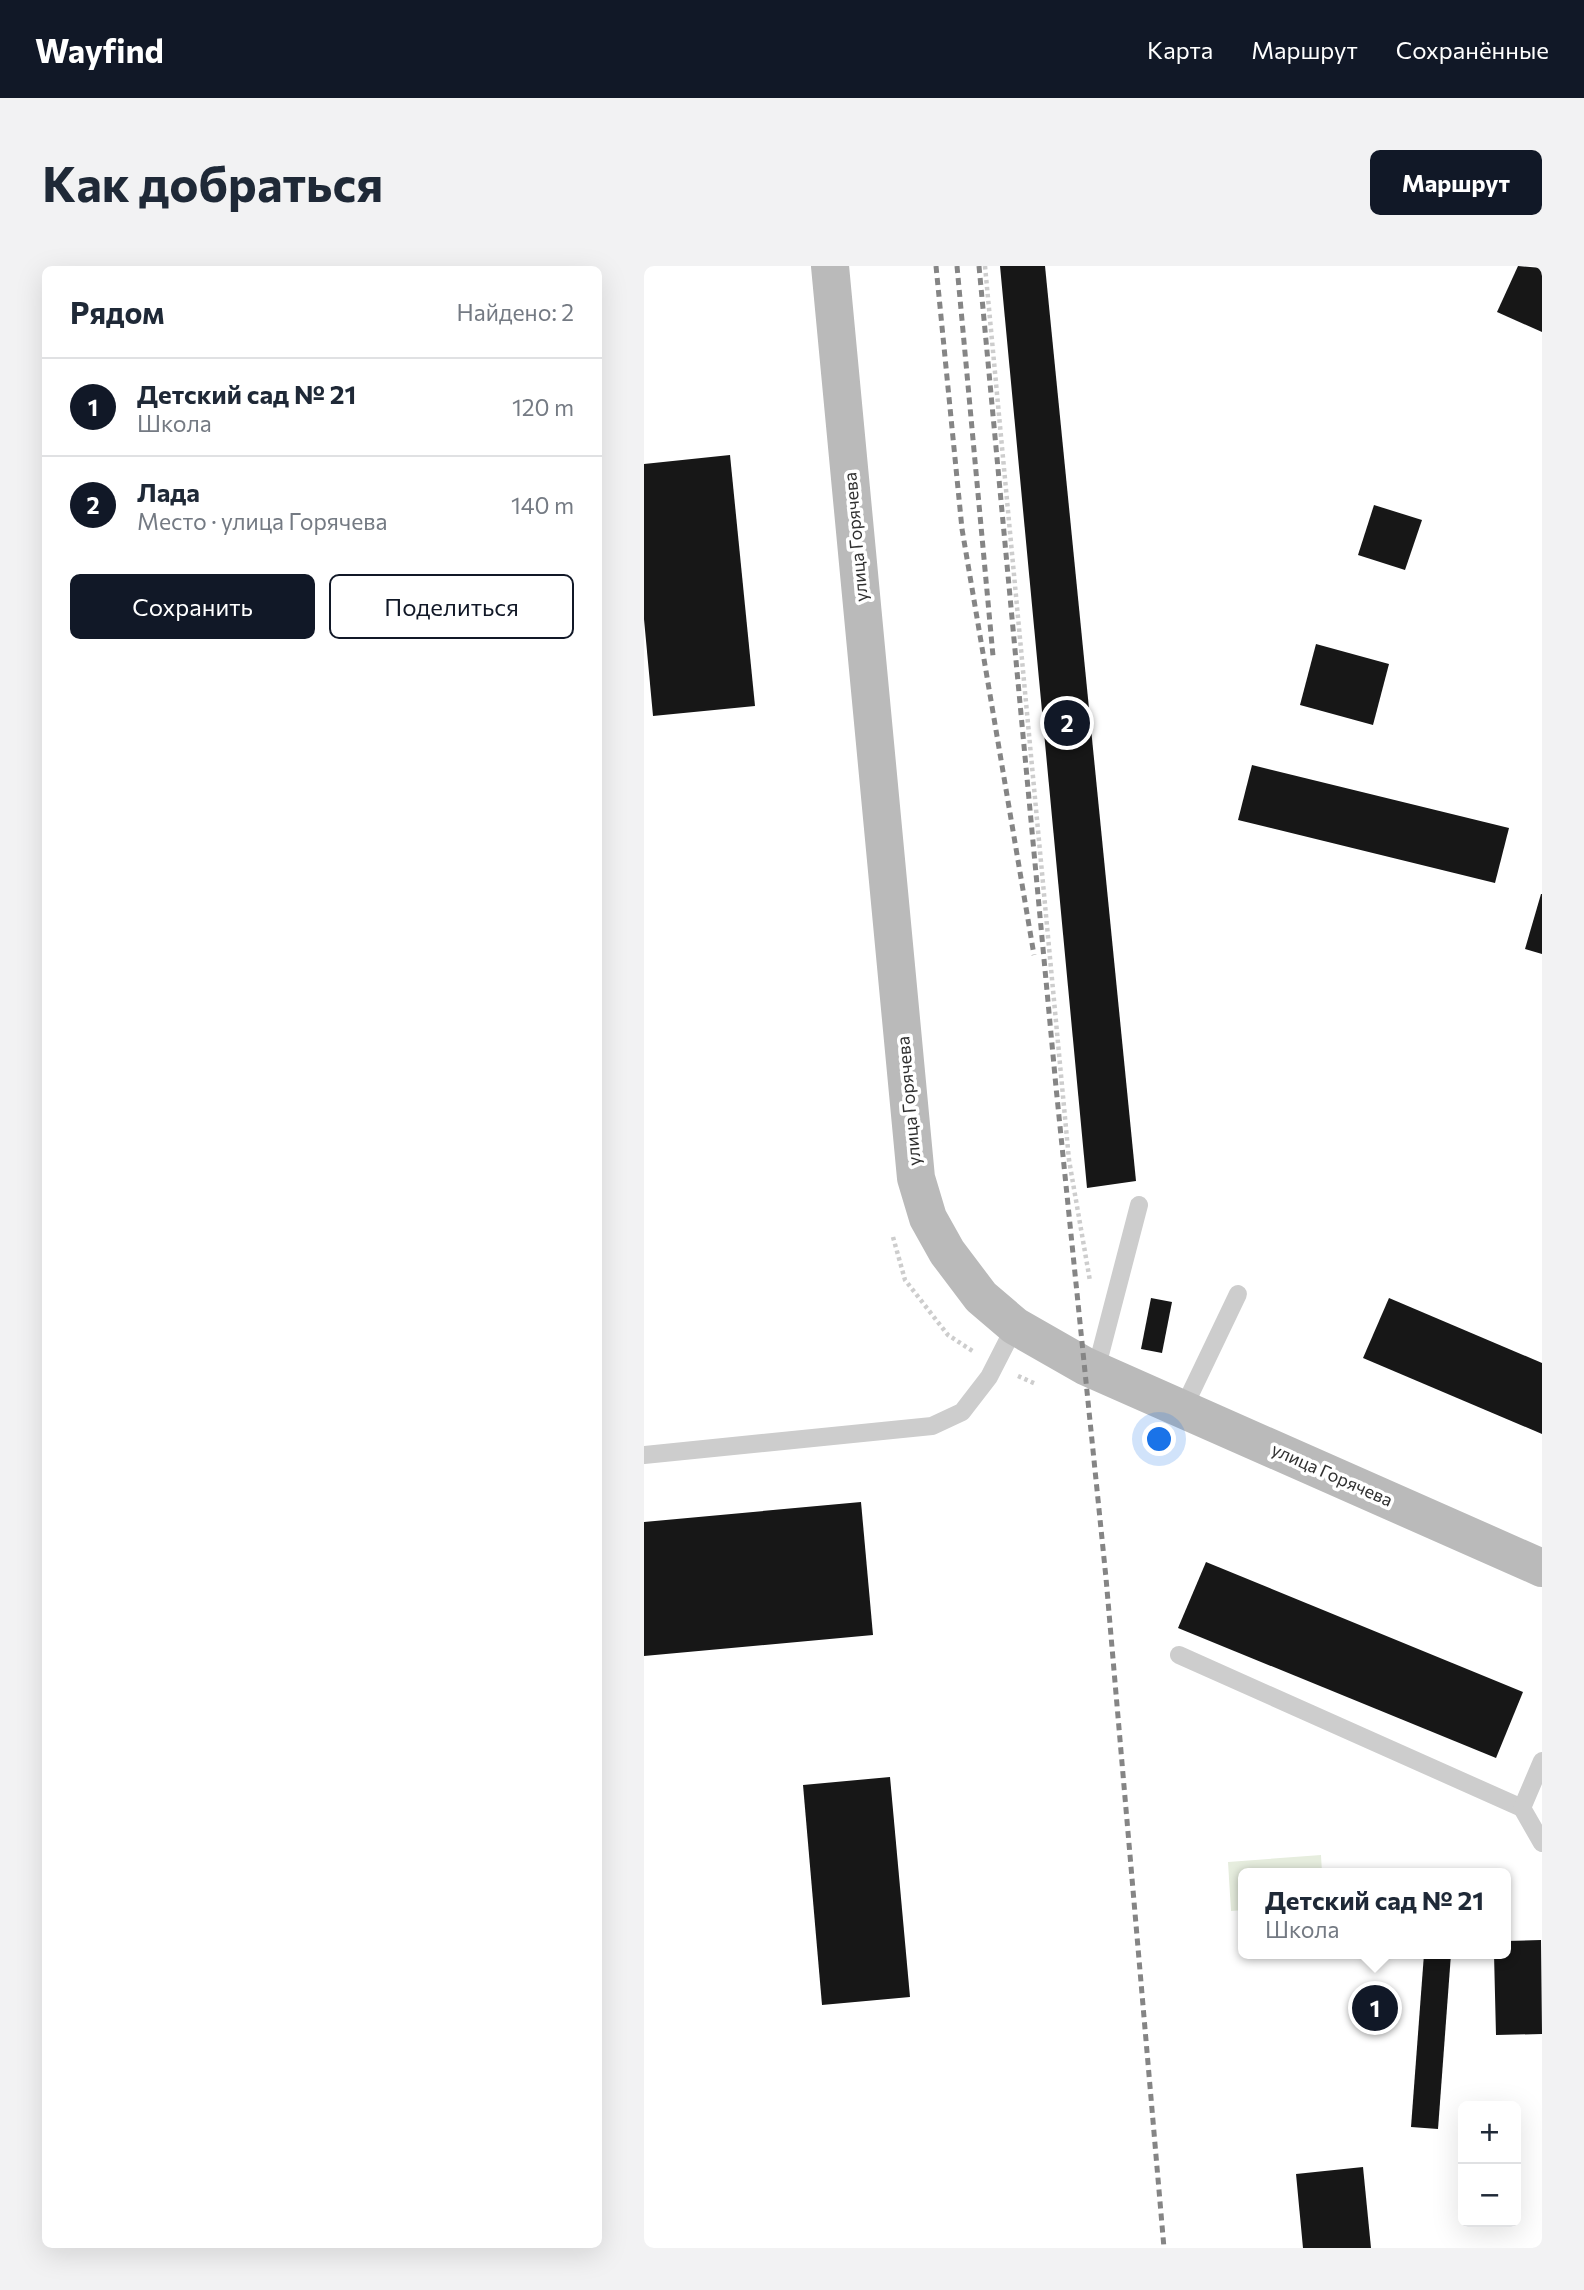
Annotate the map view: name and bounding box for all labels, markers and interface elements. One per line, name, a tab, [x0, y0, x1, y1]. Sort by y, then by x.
text: Wayfind	[35, 29, 164, 70]
text: Карта	[1147, 35, 1213, 64]
text: Маршрут	[1251, 35, 1358, 64]
text: Сохранённые	[1396, 35, 1549, 64]
button: Маршрут	[1370, 150, 1542, 215]
text: Как добраться	[42, 152, 383, 212]
text: Рядом	[70, 293, 164, 330]
text: Найдено: 2	[457, 298, 574, 326]
text: Детский сад № 21	[137, 378, 356, 409]
text: 1	[88, 393, 98, 421]
text: 120 m	[512, 393, 574, 421]
text: Школа	[137, 409, 212, 437]
street label: улица Горячева	[838, 471, 872, 603]
text: Лада	[137, 476, 200, 507]
text: 2	[86, 491, 100, 519]
text: 140 m	[511, 491, 574, 519]
text: Место · улица Горячева	[137, 507, 387, 535]
button: Сохранить	[70, 574, 315, 639]
button: Поделиться	[329, 574, 574, 639]
pin: 2	[1044, 697, 1090, 749]
street label: улица Горячева	[891, 1035, 925, 1167]
your location	[1142, 1422, 1176, 1456]
street label: улица Горячева	[1268, 1438, 1396, 1511]
popup	[1238, 1868, 1511, 1959]
text: Детский сад № 21	[1265, 1884, 1484, 1915]
text: Школа	[1265, 1915, 1340, 1943]
pin: 1	[1352, 1982, 1398, 2034]
map controls	[1458, 2101, 1521, 2227]
button: +	[1458, 2101, 1521, 2164]
button: −	[1458, 2164, 1521, 2227]

